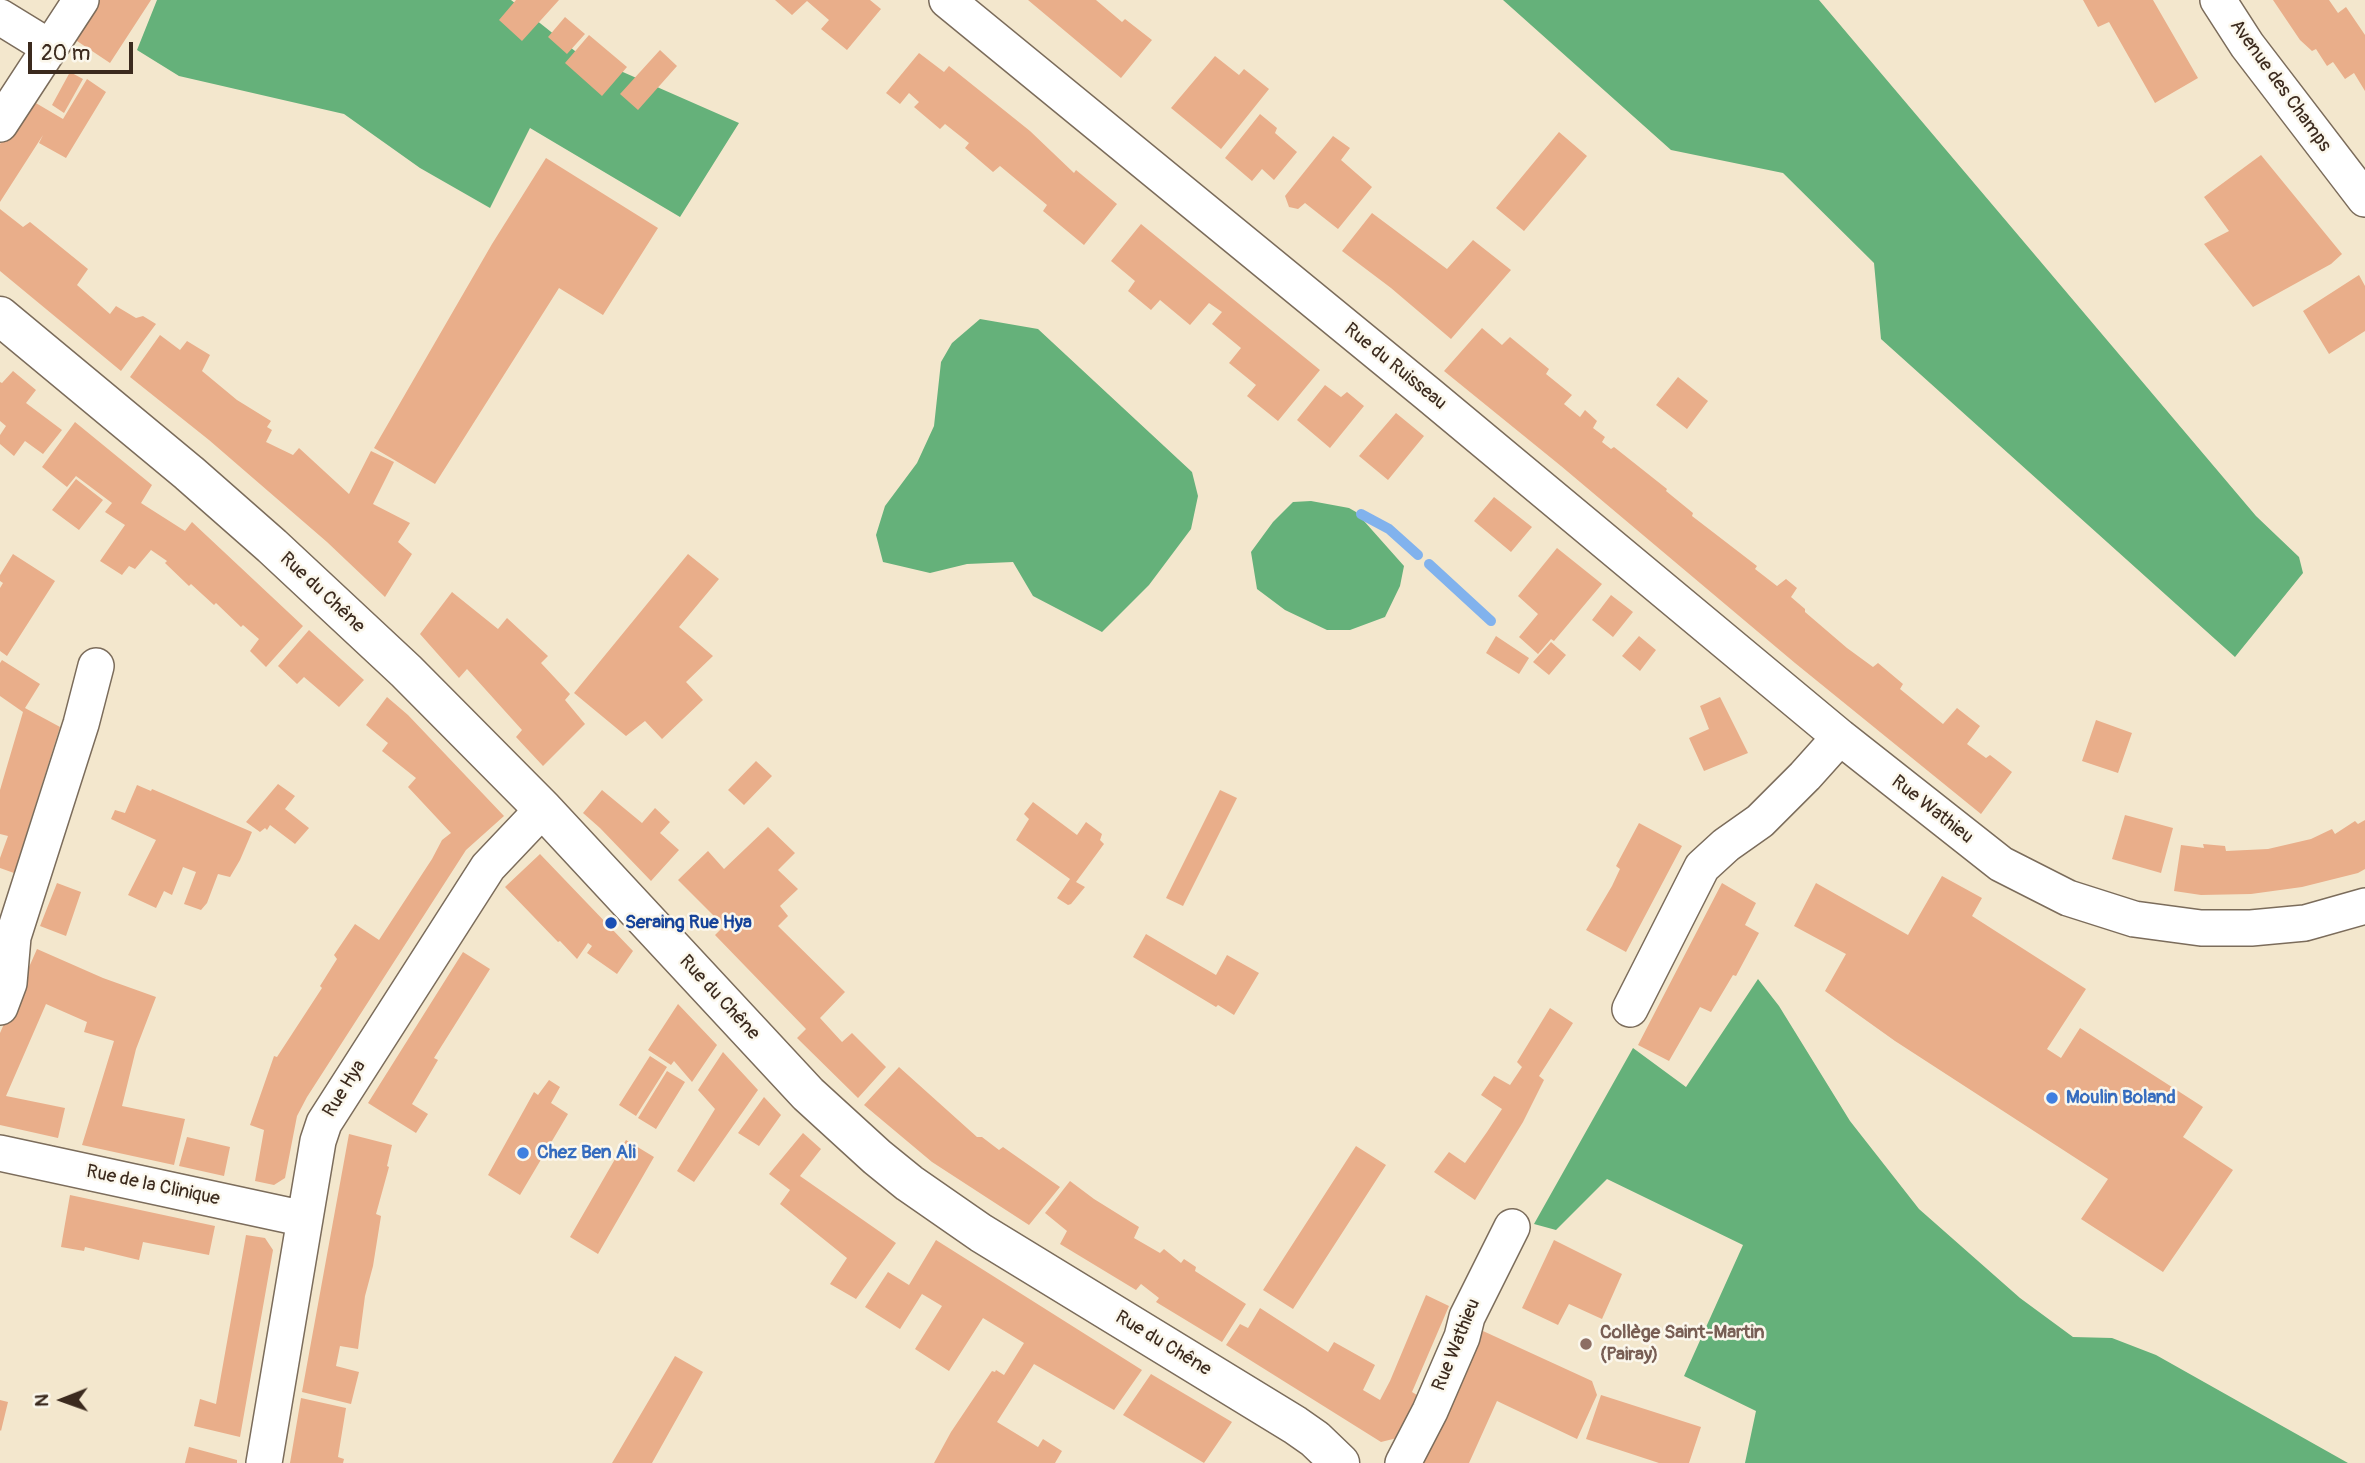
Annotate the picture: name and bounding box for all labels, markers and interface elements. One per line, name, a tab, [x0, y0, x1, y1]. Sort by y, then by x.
street label: Avenue des Champs	[2224, 15, 2336, 157]
scale bar	[32, 28, 136, 72]
text: 20 m	[41, 40, 90, 67]
street label: Rue du Ruisseau	[1339, 319, 1451, 415]
street label: Rue du Chêne	[275, 548, 369, 638]
street label: Rue Wathieu	[1887, 771, 1977, 849]
place label: Seraing Rue Hya	[625, 912, 752, 934]
marker: Seraing Rue Hya	[603, 915, 619, 931]
street label: Rue du Chêne	[674, 951, 764, 1045]
street label: Rue Hya	[319, 1056, 371, 1122]
place label: Moulin Boland	[2066, 1087, 2176, 1109]
marker: Moulin Boland	[2044, 1090, 2060, 1106]
place label: Chez Ben Ali	[537, 1142, 636, 1164]
marker: Chez Ben Ali	[515, 1145, 531, 1161]
street label: Rue de la Clinique	[84, 1161, 222, 1211]
street label: Rue Wathieu	[1428, 1295, 1486, 1395]
street label: Rue du Chêne	[1111, 1306, 1215, 1382]
place label: Collège Saint-Martin (Pairay)	[1600, 1322, 1764, 1366]
marker: Collège Saint-Martin (Pairay)	[1578, 1336, 1594, 1352]
north arrow	[28, 1365, 98, 1435]
text: N	[30, 1394, 54, 1407]

